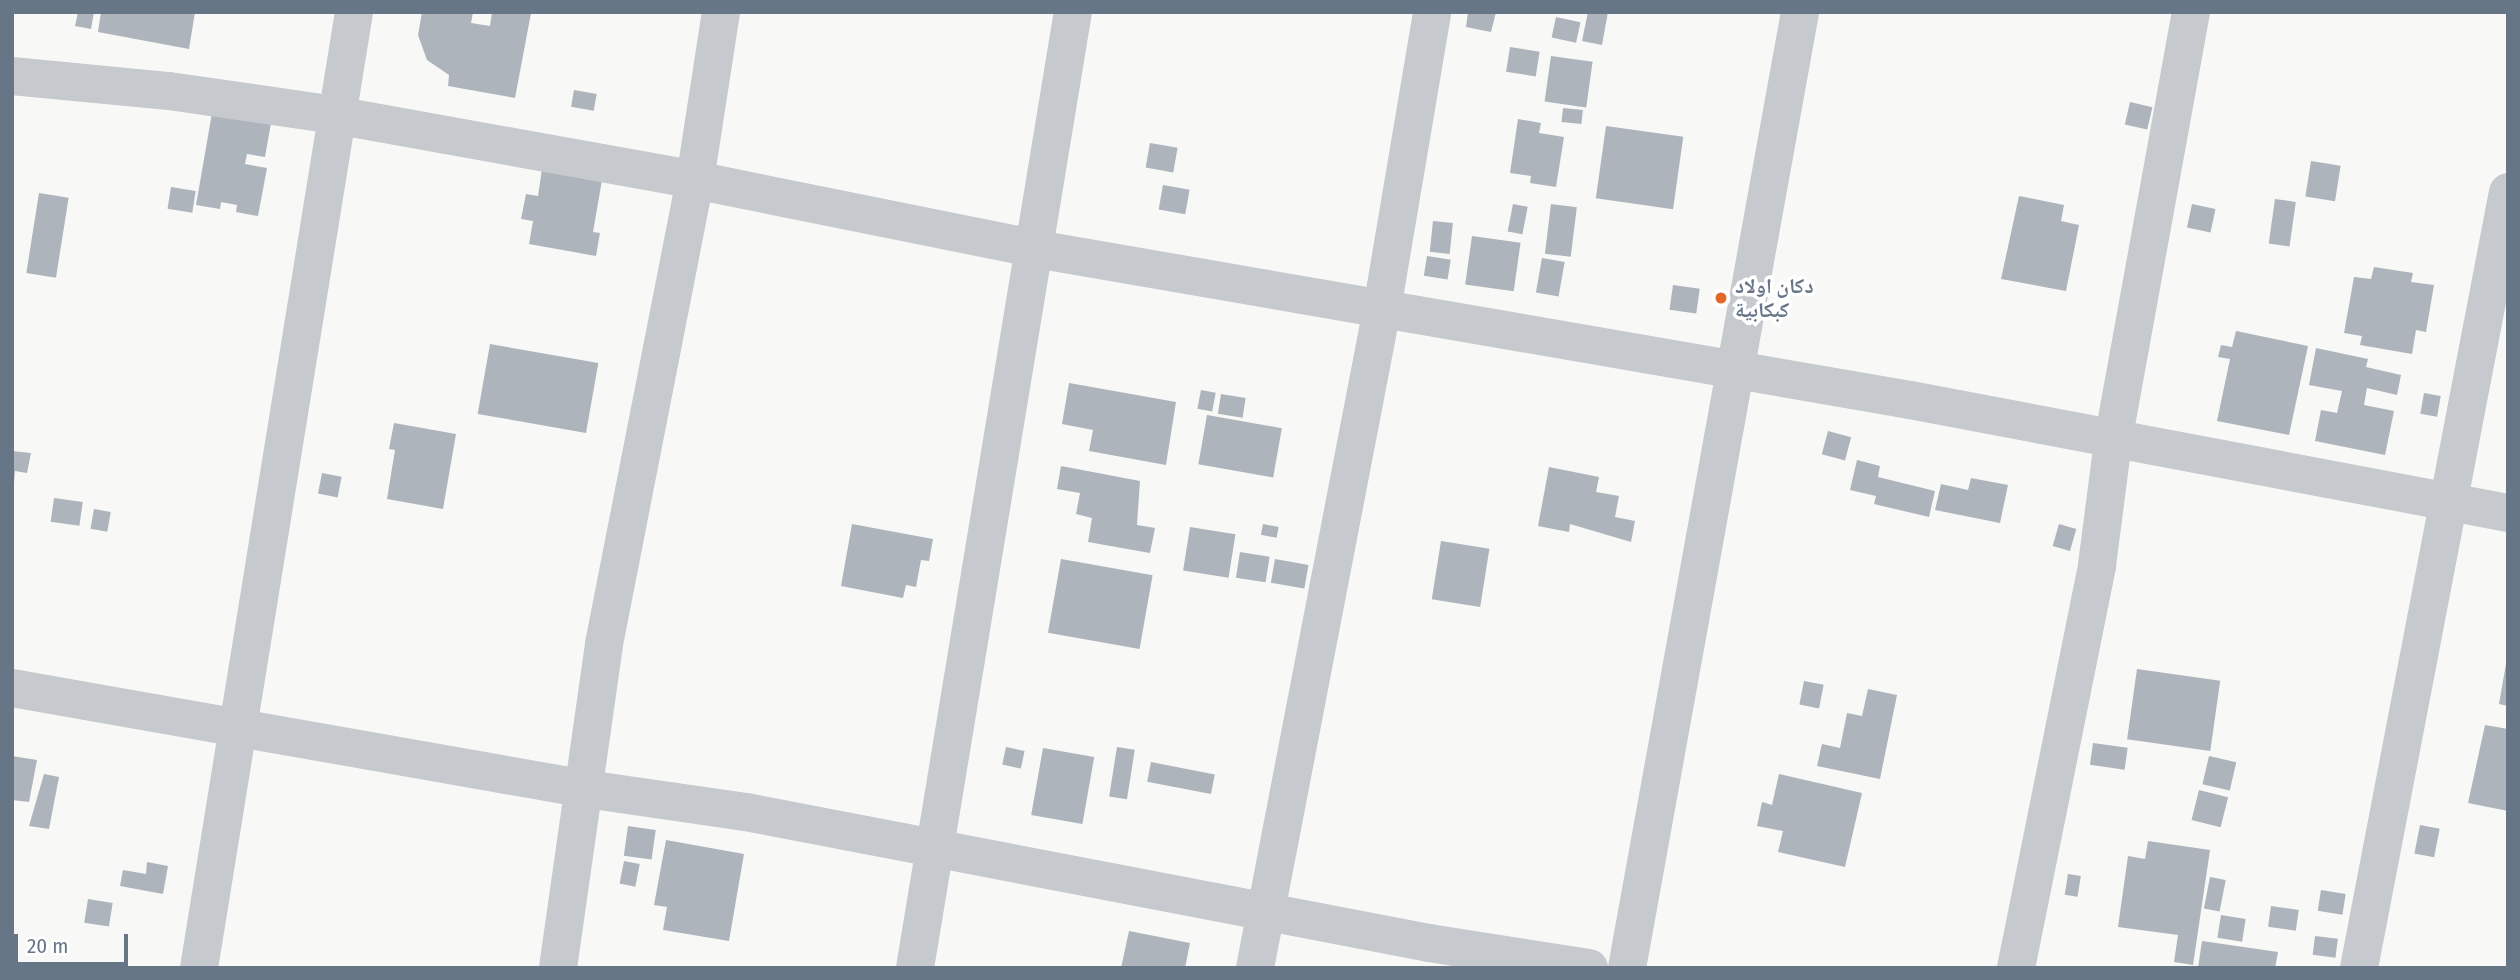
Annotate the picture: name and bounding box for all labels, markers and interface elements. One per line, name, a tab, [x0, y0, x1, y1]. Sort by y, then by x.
place label: دكان اولاد كبكابية	[1735, 273, 1814, 323]
marker: دكان اولاد كبكابية	[1713, 290, 1729, 306]
scale bar	[18, 920, 131, 964]
text: 20 m	[27, 933, 68, 959]

